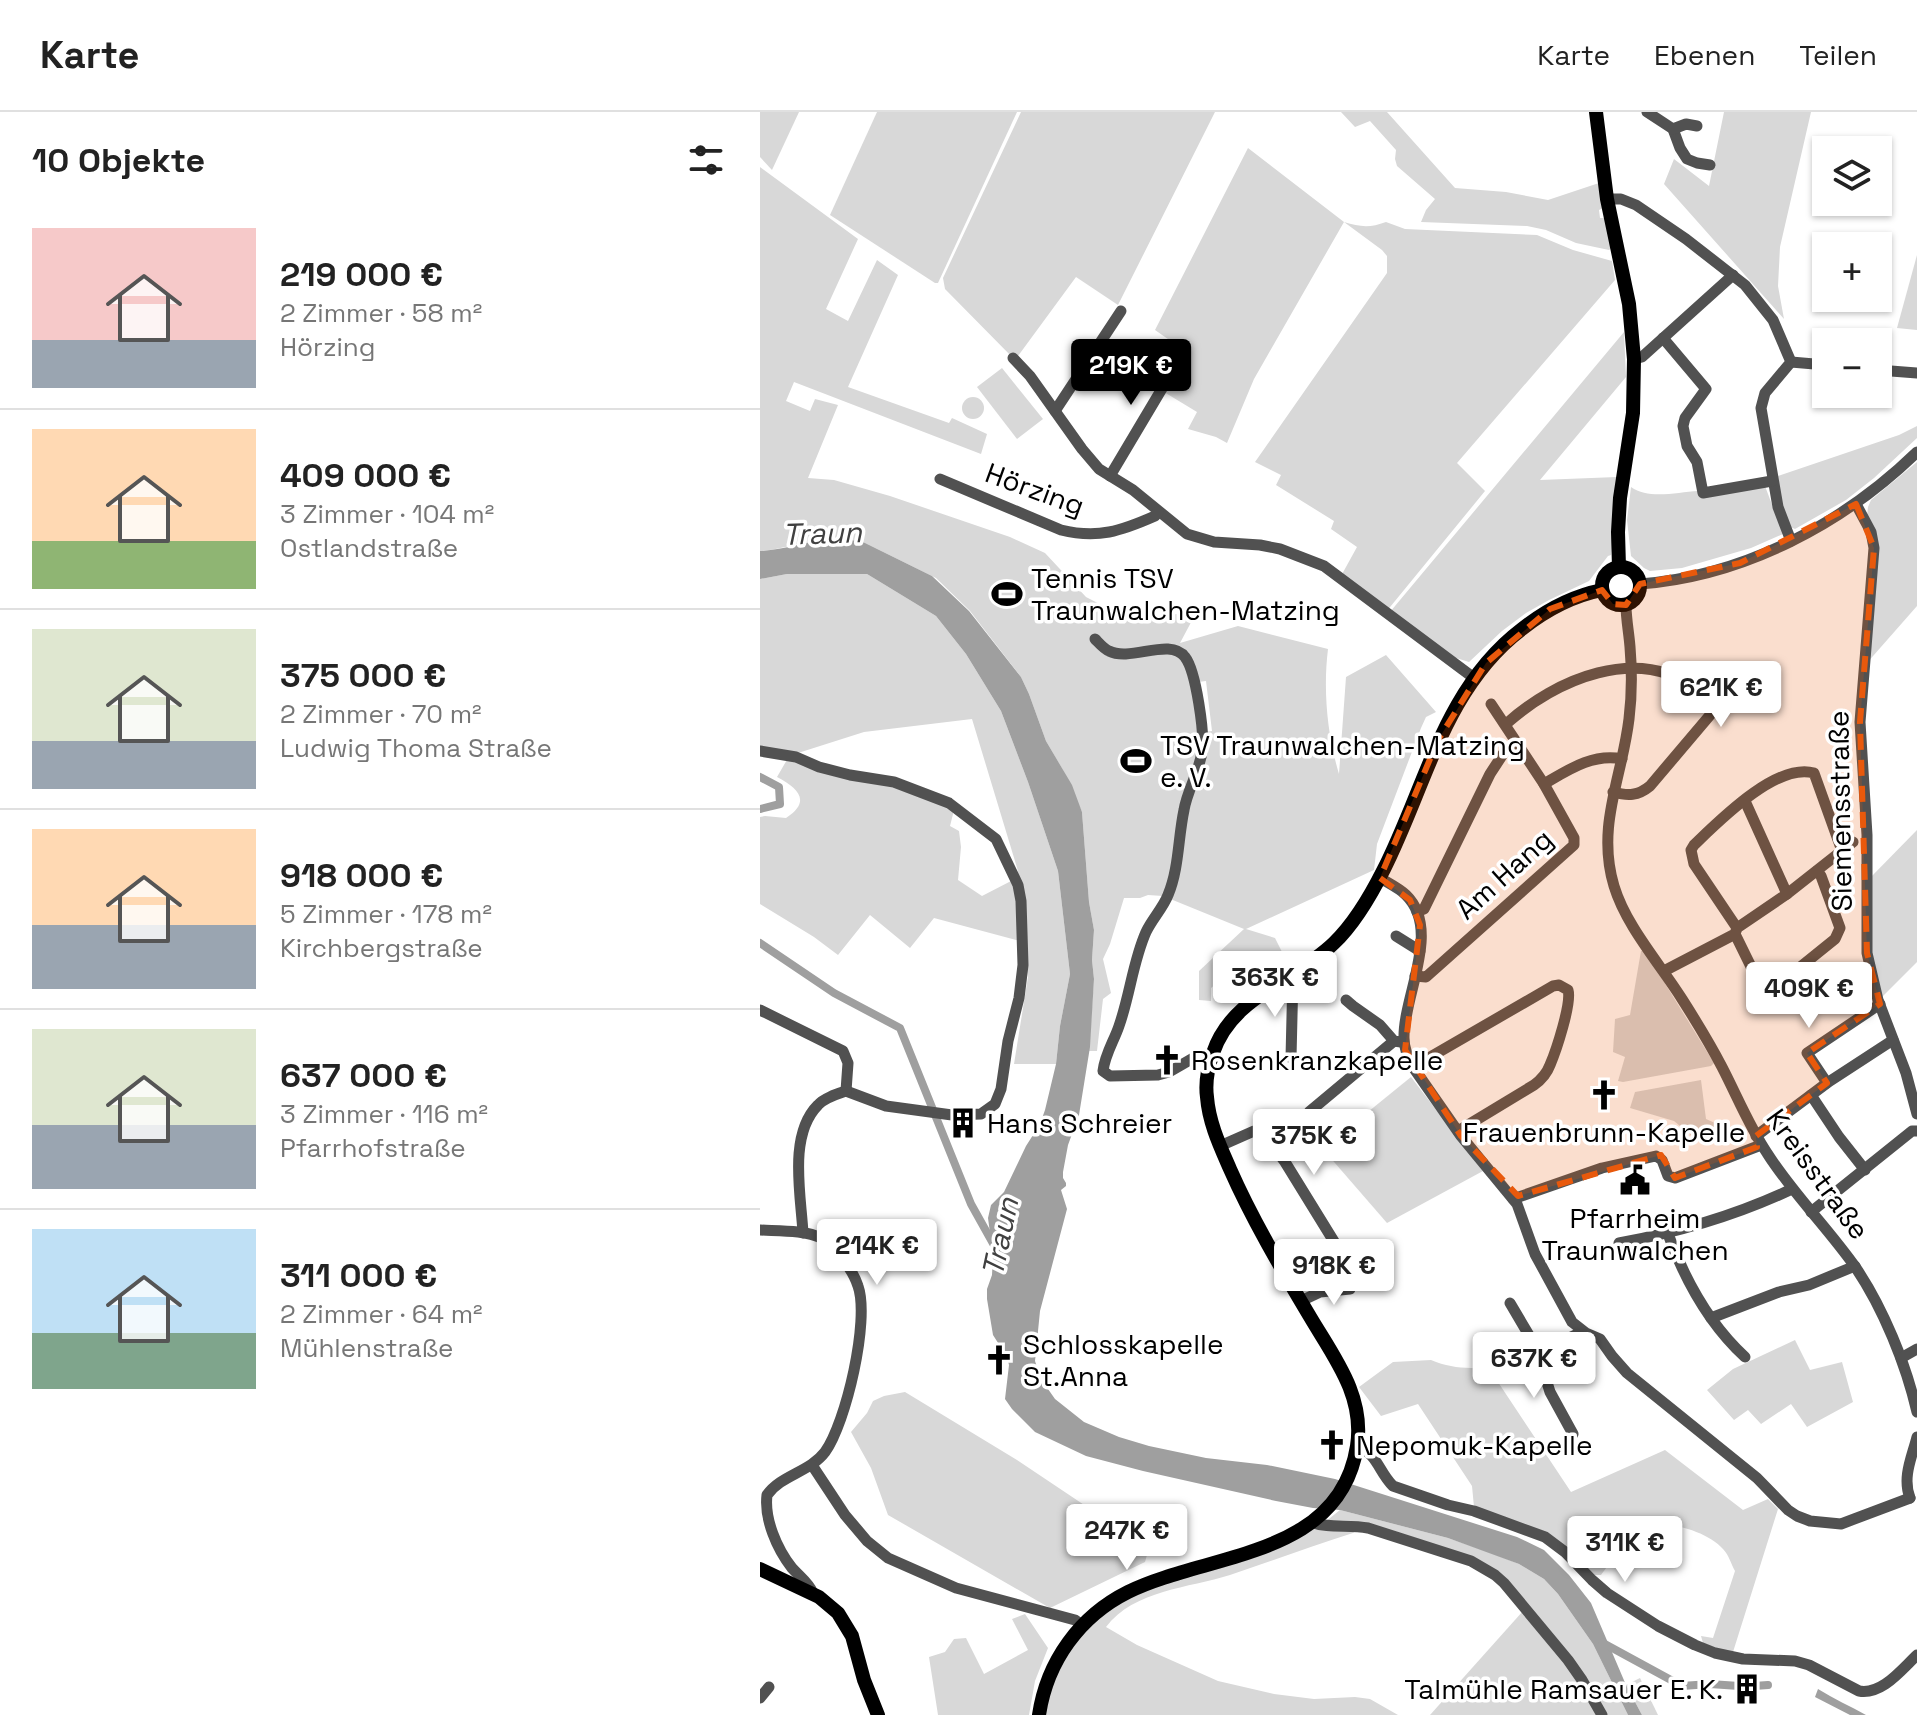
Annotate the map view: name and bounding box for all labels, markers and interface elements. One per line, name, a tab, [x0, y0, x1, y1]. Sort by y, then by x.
text: Karte	[40, 31, 139, 79]
text: Karte	[1537, 37, 1610, 73]
text: Ebenen	[1654, 37, 1755, 73]
text: Teilen	[1799, 37, 1877, 73]
map controls	[1812, 136, 1892, 408]
button: layers	[1812, 136, 1892, 216]
icon: filters	[684, 138, 728, 182]
text: 10 Objekte	[32, 139, 205, 182]
button: +	[1812, 232, 1892, 312]
text: 219 000 €	[280, 253, 443, 296]
icon: home	[96, 260, 192, 356]
text: 2 Zimmer · 58 m²	[280, 296, 482, 330]
button: −	[1812, 328, 1892, 408]
text: Hörzing	[280, 330, 375, 364]
pin: 219K €	[1066, 339, 1196, 407]
text: 219K €	[1089, 348, 1173, 382]
text: 409 000 €	[280, 454, 451, 497]
street label: Hörzing	[981, 455, 1089, 523]
icon: home	[96, 461, 192, 557]
text: 3 Zimmer · 104 m²	[280, 497, 494, 531]
water label: Traun	[781, 512, 863, 554]
text: Ostlandstraße	[280, 531, 458, 565]
place label: Tennis TSV Traunwalchen-Matzing	[1031, 560, 1340, 628]
sports icon: Tennis TSV Traunwalchen-Matzing	[990, 577, 1024, 611]
text: 375 000 €	[280, 654, 446, 697]
icon: home	[96, 661, 192, 757]
pin: 621K €	[1656, 661, 1786, 729]
text: 621K €	[1679, 670, 1763, 704]
text: 2 Zimmer · 70 m²	[280, 697, 482, 731]
street label: Siemensstraße	[1820, 710, 1860, 912]
place label: TSV Traunwalchen-Matzing e. V.	[1160, 727, 1525, 795]
text: Ludwig Thoma Straße	[280, 731, 552, 765]
sports icon: TSV Traunwalchen-Matzing e. V.	[1119, 744, 1153, 778]
street label: Am Hang	[1448, 821, 1560, 927]
text: 918 000 €	[280, 854, 443, 897]
icon: home	[96, 861, 192, 957]
text: 5 Zimmer · 178 m²	[280, 897, 492, 931]
text: Kirchbergstraße	[280, 931, 483, 965]
pin: 363K €	[1210, 951, 1340, 1019]
text: 363K €	[1231, 960, 1319, 994]
pin: 409K €	[1744, 962, 1874, 1030]
text: 409K €	[1764, 971, 1854, 1005]
place label: Rosenkranzkapelle	[1191, 1042, 1443, 1078]
church icon: Rosenkranzkapelle	[1150, 1043, 1184, 1077]
text: 637 000 €	[280, 1054, 447, 1097]
icon: home	[96, 1061, 192, 1157]
church icon: Frauenbrunn-Kapelle	[1587, 1078, 1621, 1112]
text: 3 Zimmer · 116 m²	[280, 1097, 488, 1131]
street label: Kreisstraße	[1758, 1102, 1878, 1246]
place label: Hans Schreier	[987, 1105, 1172, 1141]
building icon: Hans Schreier	[946, 1106, 980, 1140]
pin: 375K €	[1249, 1109, 1379, 1177]
place label: Frauenbrunn-Kapelle	[1463, 1114, 1745, 1150]
text: 375K €	[1271, 1118, 1357, 1152]
text: Pfarrhofstraße	[280, 1131, 466, 1165]
public building icon: Pfarrheim Traunwalchen	[1618, 1163, 1652, 1197]
water label: Traun	[973, 1193, 1027, 1280]
place label: Pfarrheim Traunwalchen	[1541, 1200, 1729, 1268]
pin: 214K €	[812, 1219, 942, 1287]
text: 214K €	[835, 1228, 919, 1262]
pin: 918K €	[1269, 1239, 1399, 1307]
text: 918K €	[1292, 1248, 1376, 1282]
text: 311 000 €	[280, 1254, 437, 1297]
icon: home	[96, 1261, 192, 1357]
text: 2 Zimmer · 64 m²	[280, 1297, 483, 1331]
place label: Schlosskapelle St.Anna	[1023, 1326, 1224, 1394]
text: Mühlenstraße	[280, 1331, 453, 1365]
pin: 637K €	[1469, 1332, 1599, 1400]
text: 637K €	[1491, 1341, 1577, 1375]
church icon: Schlosskapelle St.Anna	[982, 1343, 1016, 1377]
place label: Nepomuk-Kapelle	[1356, 1427, 1593, 1463]
church icon: Nepomuk-Kapelle	[1315, 1428, 1349, 1462]
pin: 247K €	[1062, 1504, 1192, 1572]
text: 247K €	[1084, 1513, 1170, 1547]
pin: 311K €	[1560, 1516, 1690, 1584]
text: 311K €	[1585, 1525, 1665, 1559]
place label: Talmühle Ramsauer E. K.	[1404, 1671, 1723, 1707]
building icon: Talmühle Ramsauer E. K.	[1730, 1672, 1764, 1706]

